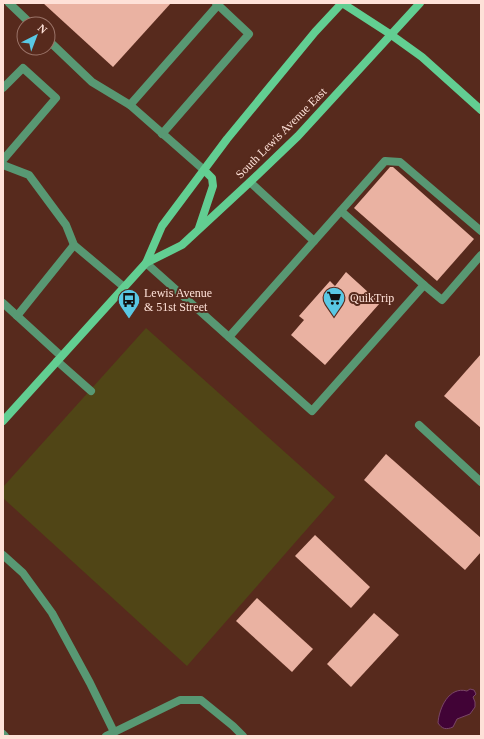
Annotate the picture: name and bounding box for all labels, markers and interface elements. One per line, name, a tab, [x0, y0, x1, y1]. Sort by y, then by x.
north arrow	[16, 16, 56, 56]
text: N	[36, 21, 50, 36]
street label: South Lewis Avenue East	[233, 84, 330, 181]
supermarket icon: QuikTrip	[321, 285, 347, 318]
place label: Lewis Avenue & 51st Street	[144, 286, 212, 314]
bus stop icon: Lewis Avenue & 51st Street	[116, 287, 142, 320]
place label: QuikTrip	[350, 291, 394, 305]

